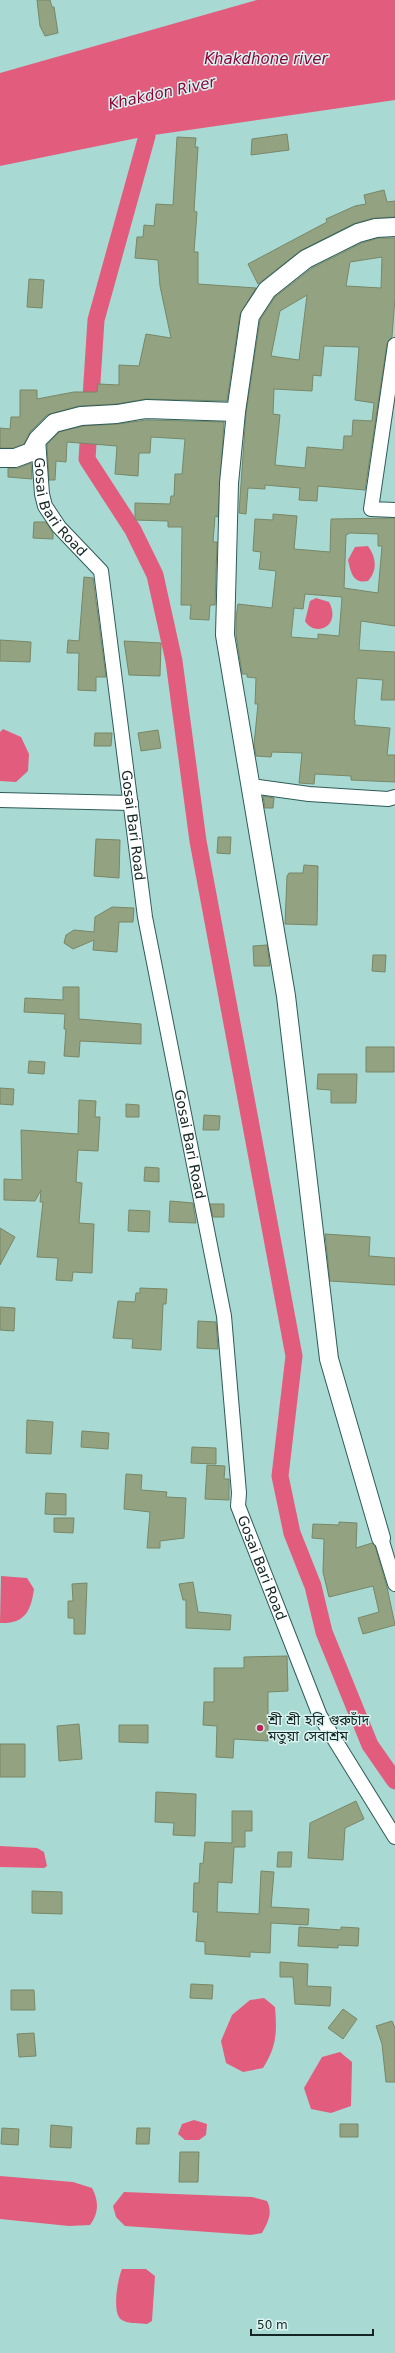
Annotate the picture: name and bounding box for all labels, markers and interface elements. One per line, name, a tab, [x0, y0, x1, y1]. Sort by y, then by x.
water label: Khakdhone river	[204, 50, 329, 68]
water label: Khakdon River	[107, 73, 218, 113]
street label: Gosai Bari Road	[31, 457, 90, 559]
street label: Gosai Bari Road	[118, 769, 148, 882]
street label: Gosai Bari Road	[171, 1088, 209, 1200]
street label: Gosai Bari Road	[234, 1513, 290, 1622]
place label: শ্রী শ্রী হরি গুরুচাঁদ মতুয়া সেবাশ্রম	[267, 1711, 370, 1745]
marker: শ্রী শ্রী হরি গুরুচাঁদ মতুয়া সেবাশ্রম	[255, 1723, 265, 1733]
scale bar	[251, 2311, 373, 2337]
text: 50 m	[257, 2318, 288, 2332]

